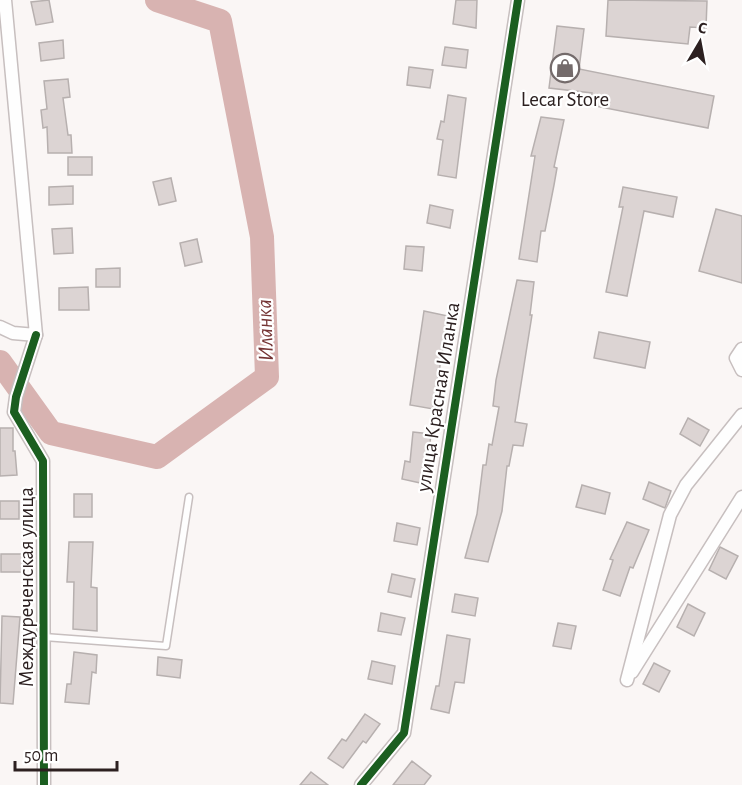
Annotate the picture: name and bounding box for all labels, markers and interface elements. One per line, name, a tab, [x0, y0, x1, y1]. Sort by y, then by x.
north arrow	[670, 12, 730, 72]
text: С	[697, 20, 708, 37]
shop icon: Lecar Store	[549, 52, 581, 84]
place label: Lecar Store	[521, 89, 609, 110]
water label: Иланка	[253, 299, 277, 361]
street label: улица Красная Иланка	[412, 300, 463, 494]
street label: Междуреченская улица	[16, 486, 37, 687]
scale bar	[15, 734, 117, 772]
text: 50 m	[24, 747, 58, 765]

